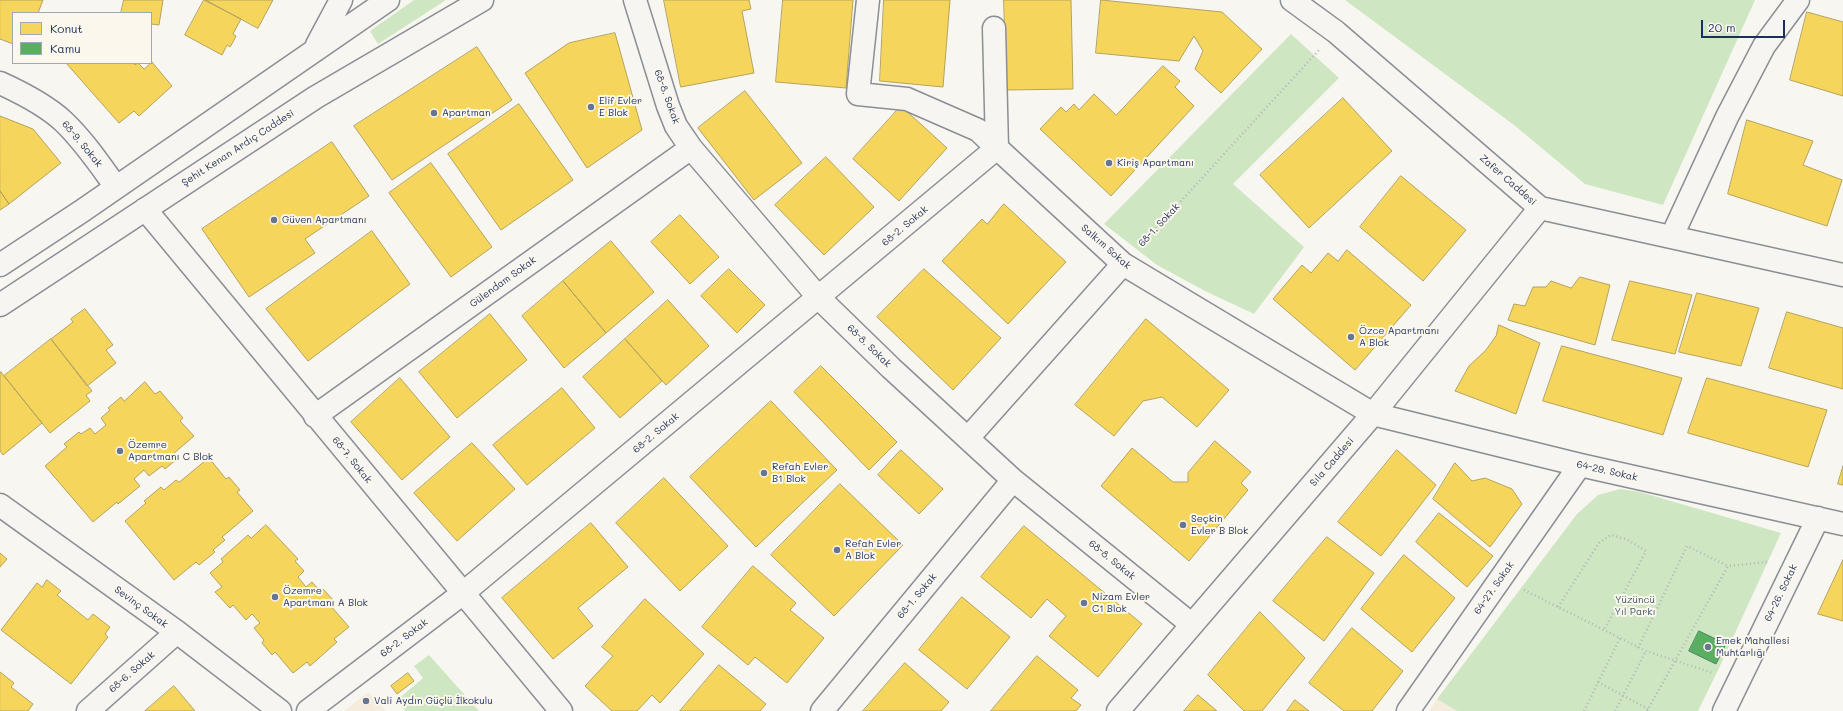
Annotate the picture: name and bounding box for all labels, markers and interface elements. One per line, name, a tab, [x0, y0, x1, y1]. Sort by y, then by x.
legend	[12, 12, 152, 64]
scale bar	[1703, 12, 1787, 38]
text: 20 m	[1708, 19, 1736, 35]
text: Konut	[50, 20, 83, 36]
text: Kamu	[50, 40, 81, 56]
street label: 68-8. Sokak	[652, 68, 682, 126]
place label: Elif Evler E Blok	[599, 95, 642, 118]
marker: Elif Evler E Blok	[586, 102, 596, 112]
street label: Şehit Kenan Ardıç Caddesi	[180, 107, 296, 189]
place label: Apartman	[442, 107, 490, 119]
marker: Apartman	[429, 108, 439, 118]
street label: 68-9. Sokak	[59, 118, 105, 170]
street label: Zafer Caddesi	[1477, 152, 1539, 208]
place label: Kiriş Apartmanı	[1117, 157, 1194, 169]
marker: Kiriş Apartmanı	[1104, 158, 1114, 168]
street label: 68-1. Sokak	[1136, 201, 1182, 249]
street label: 68-2. Sokak	[880, 203, 930, 249]
place label: Güven Apartmanı	[282, 214, 367, 226]
marker: Güven Apartmanı	[269, 215, 279, 225]
street label: Salkım Sokak	[1079, 222, 1133, 272]
street label: Gülendam Sokak	[467, 254, 539, 310]
street label: 68-8. Sokak	[844, 322, 894, 370]
place label: Özce Apartmanı A Blok	[1359, 325, 1439, 348]
marker: Özce Apartmanı A Blok	[1346, 332, 1356, 342]
street label: 68-2. Sokak	[631, 410, 681, 456]
street label: 68-7. Sokak	[330, 434, 374, 486]
street label: Sıla Caddesi	[1308, 435, 1356, 489]
place label: Özemre Apartmanı C Blok	[128, 439, 213, 462]
marker: Özemre Apartmanı C Blok	[115, 446, 125, 456]
street label: 64-29. Sokak	[1575, 458, 1639, 484]
place label: Refah Evler B1 Blok	[772, 461, 828, 484]
marker: Refah Evler B1 Blok	[759, 468, 769, 478]
place label: Seçkin Evler B Blok	[1191, 513, 1248, 536]
marker: Seçkin Evler B Blok	[1178, 520, 1188, 530]
street label: 68-8. Sokak	[1086, 537, 1138, 583]
place label: Refah Evler A Blok	[845, 538, 901, 562]
marker: Refah Evler A Blok	[832, 545, 842, 555]
street label: 64-27. Sokak	[1471, 559, 1517, 617]
street label: 64-26. Sokak	[1762, 562, 1800, 624]
street label: 68-1. Sokak	[895, 571, 939, 621]
street label: Sevinç Sokak	[112, 584, 170, 630]
place label: Özemre Apartmanı A Blok	[283, 585, 368, 608]
place label: Nizam Evler C1 Blok	[1092, 591, 1150, 614]
marker: Özemre Apartmanı A Blok	[270, 592, 280, 602]
park label: Yüzüncü Yıl Parkı	[1614, 594, 1656, 618]
marker: Nizam Evler C1 Blok	[1079, 598, 1089, 608]
street label: 68-2. Sokak	[378, 616, 430, 660]
place label: Emek Mahallesi Muhtarlığı	[1716, 635, 1790, 658]
marker: Emek Mahallesi Muhtarlığı	[1703, 642, 1713, 652]
street label: 68-6. Sokak	[107, 649, 157, 695]
place label: Vali Aydın Güçlü İlkokulu	[374, 695, 493, 707]
marker: Vali Aydın Güçlü İlkokulu	[361, 696, 371, 706]

